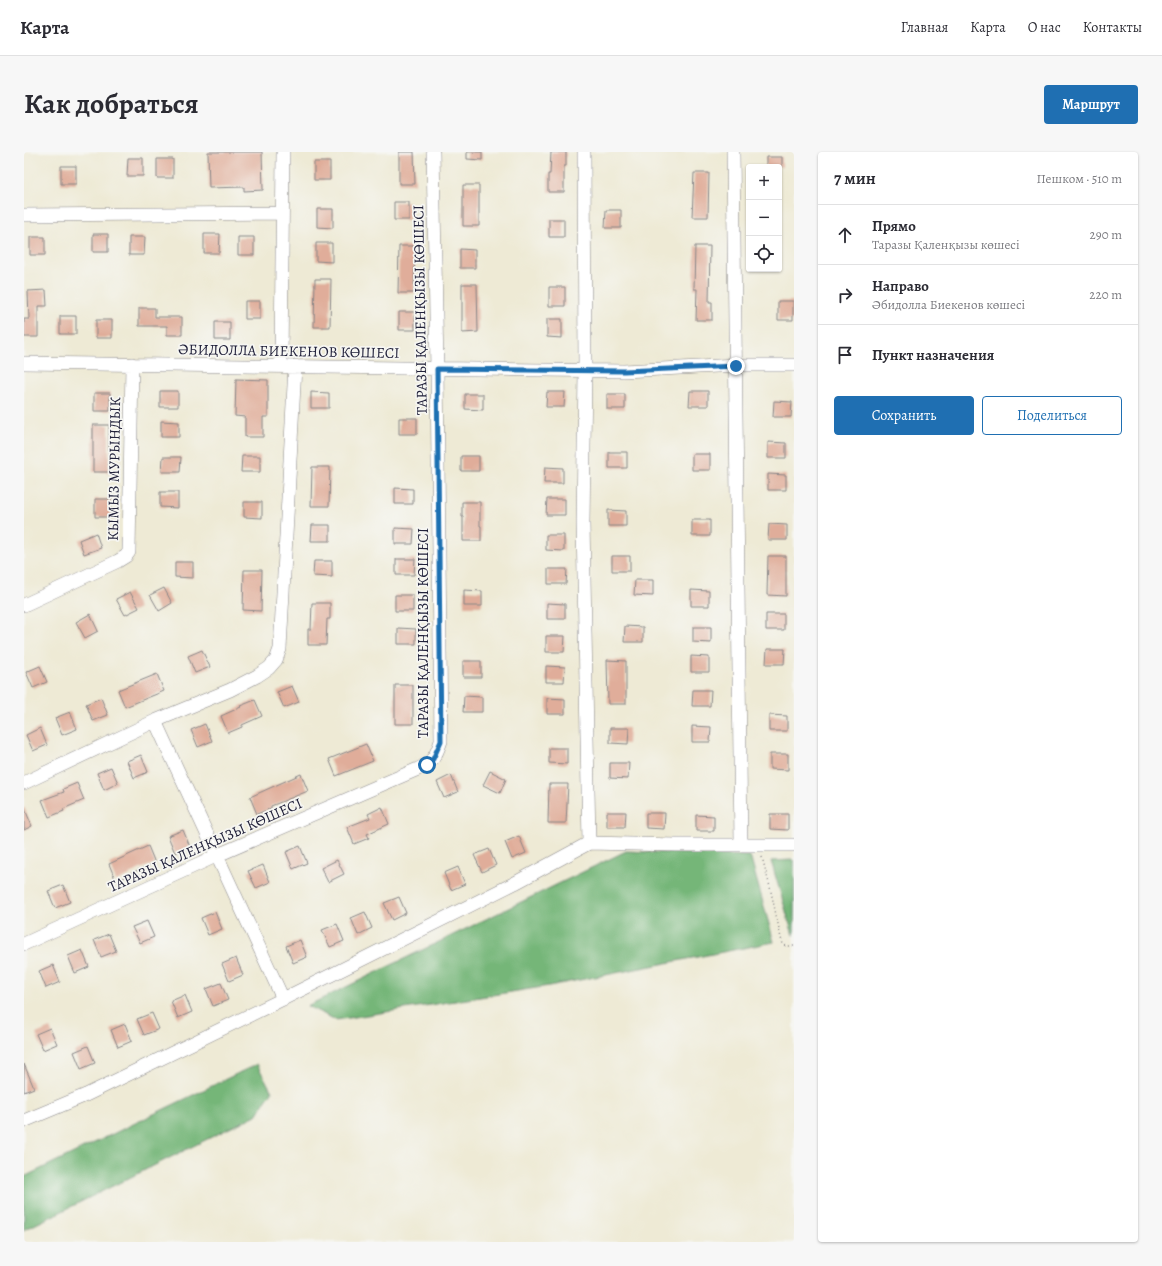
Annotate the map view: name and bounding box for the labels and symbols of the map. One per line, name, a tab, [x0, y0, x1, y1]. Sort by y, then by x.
street label: ТАРАЗЫ ҚАЛЕНҚЫЗЫ КӨШЕСІ	[408, 205, 432, 415]
street label: ӘБИДОЛЛА БИЕКЕНОВ КӨШЕСІ	[178, 339, 400, 363]
route end	[727, 357, 745, 375]
street label: КЫМЫЗ МУРЫНДЫК	[103, 396, 125, 541]
street label: ТАРАЗЫ ҚАЛЕНҚЫЗЫ КӨШЕСІ	[413, 528, 433, 738]
route start	[418, 756, 436, 774]
street label: ТАРАЗЫ ҚАЛЕНҚЫЗЫ КӨШЕСІ	[105, 793, 305, 897]

